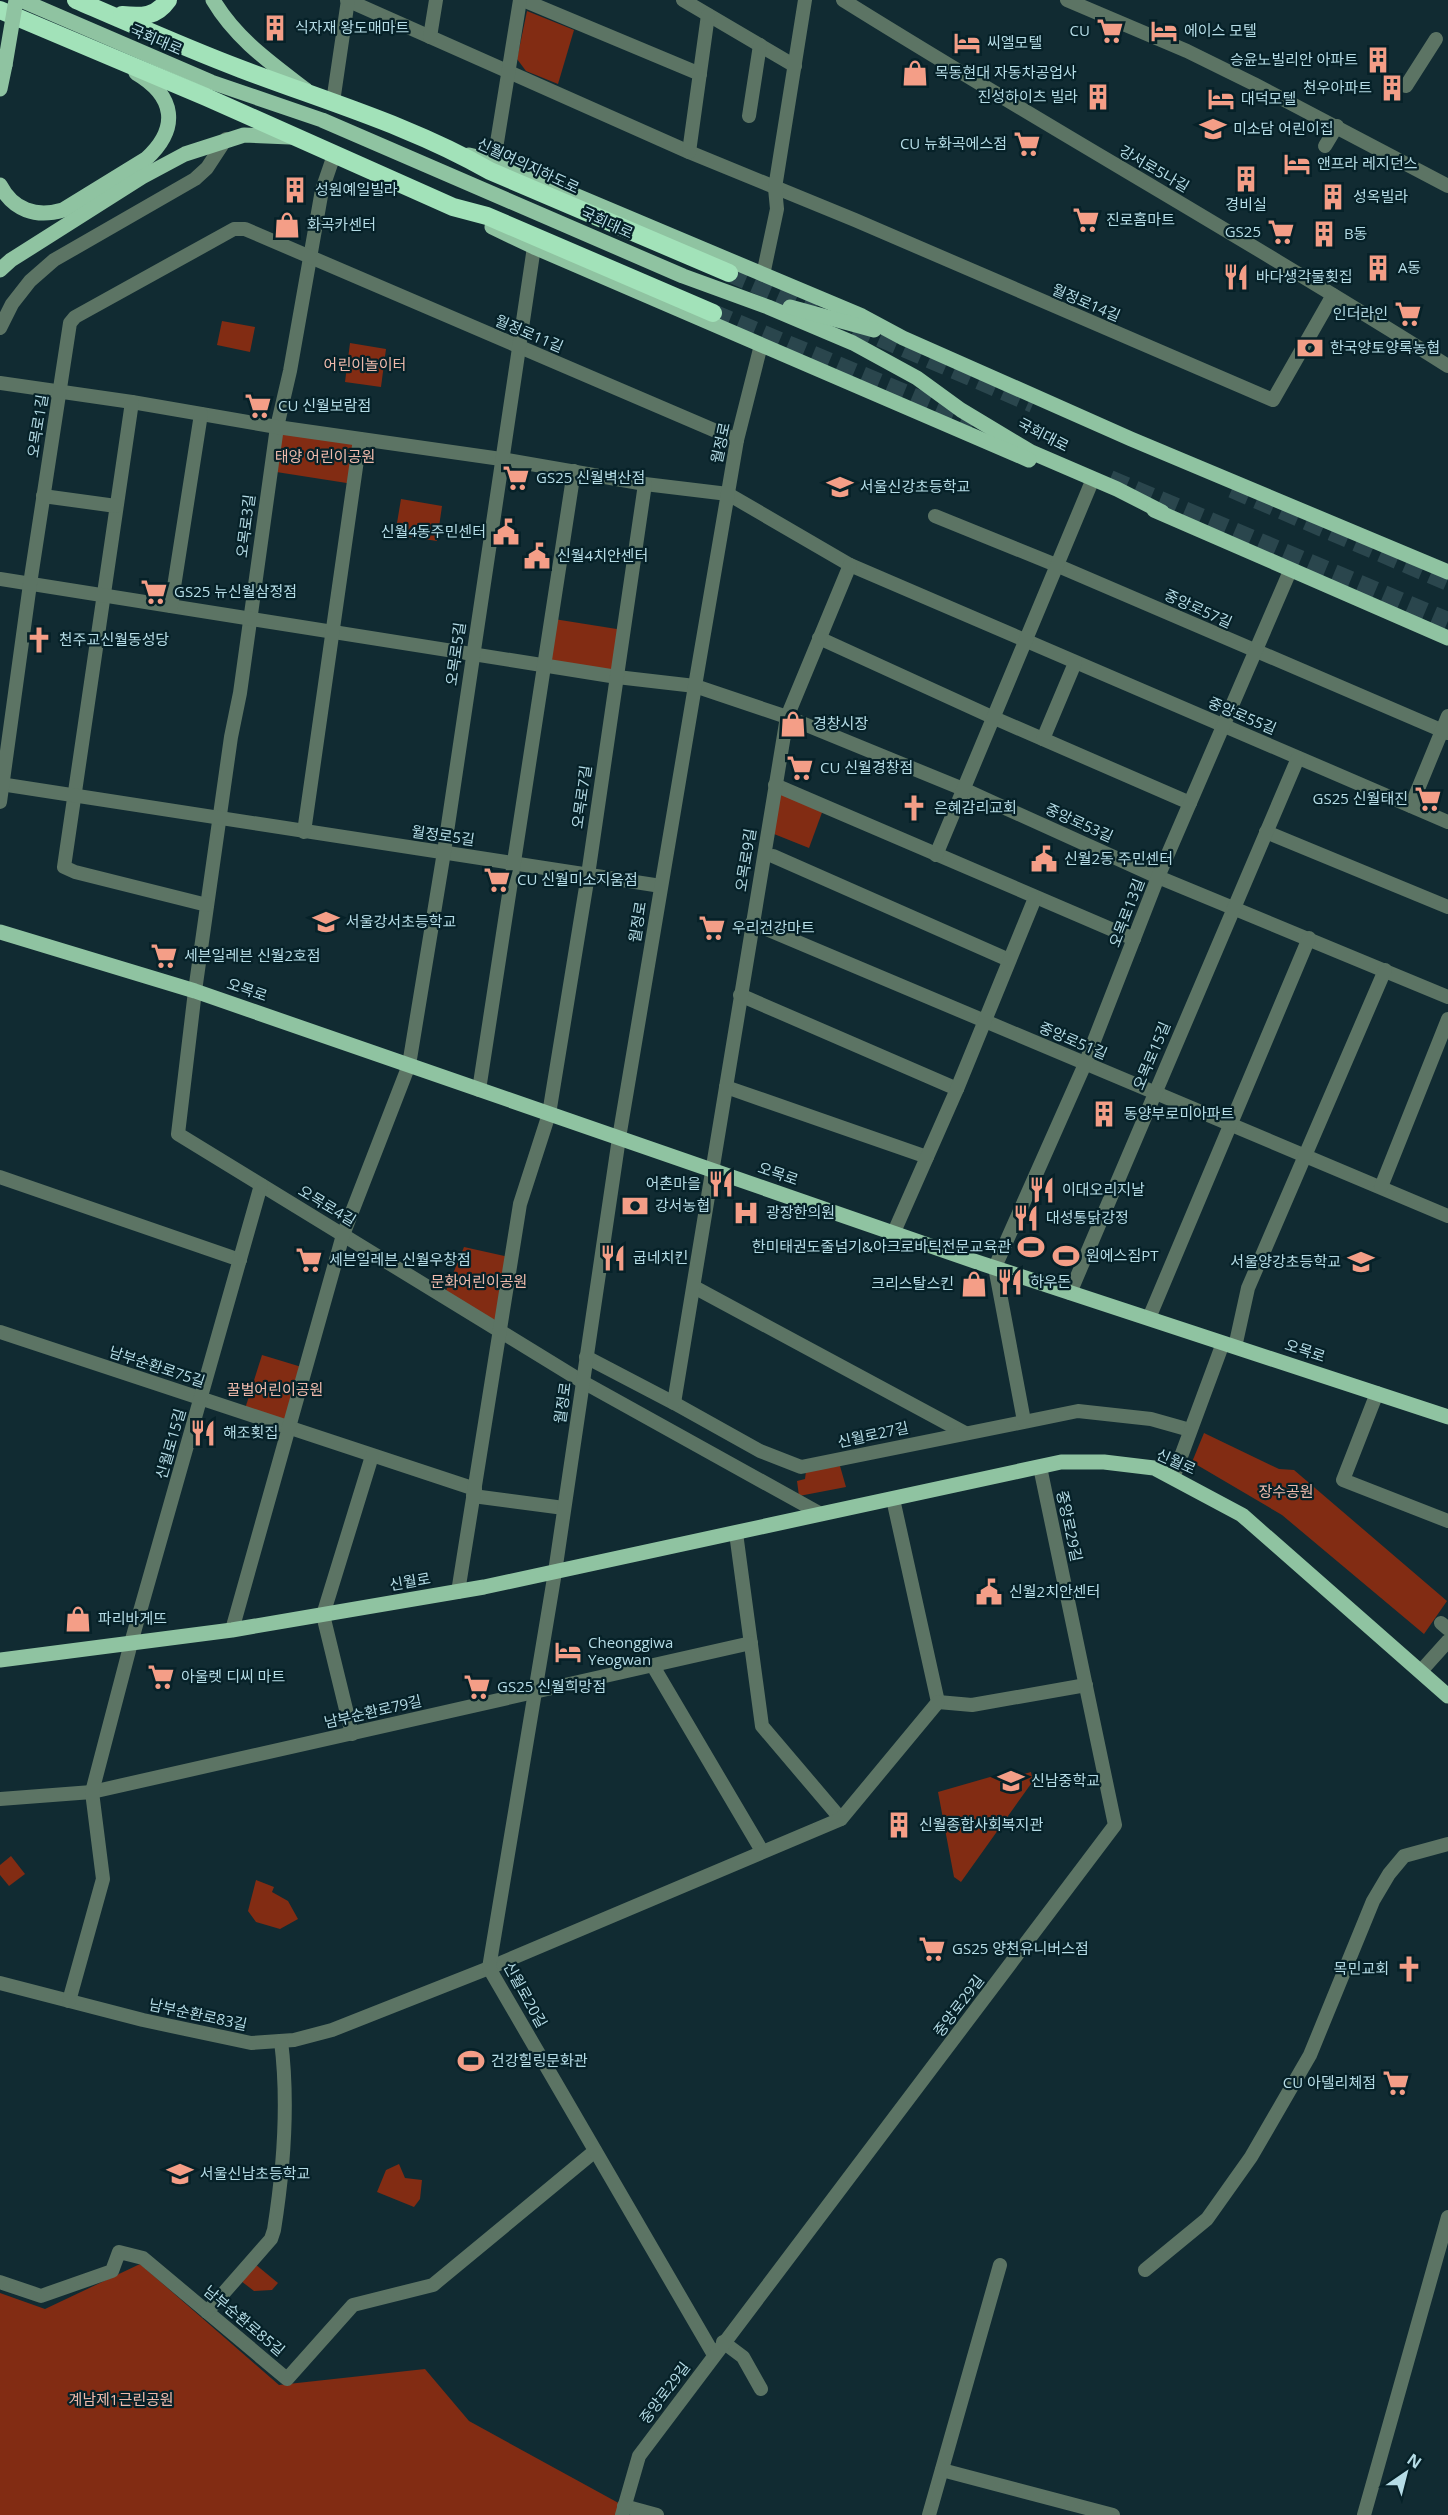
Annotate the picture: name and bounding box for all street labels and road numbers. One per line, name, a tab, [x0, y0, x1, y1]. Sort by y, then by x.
street label: 국회대로	[127, 19, 186, 59]
street label: 신월여의지하도로	[474, 133, 583, 197]
street label: 강서로5나길	[1116, 140, 1193, 196]
street label: 국회대로	[578, 202, 637, 242]
street label: 월정로14길	[1049, 279, 1124, 325]
street label: 월정로11길	[492, 310, 567, 356]
street label: 오목로1길	[22, 393, 52, 459]
street label: 국회대로	[1014, 413, 1073, 456]
street label: 월정로	[706, 420, 734, 465]
street label: 오목로3길	[231, 493, 259, 559]
street label: 중앙로57길	[1161, 584, 1236, 632]
street label: 오목로5길	[441, 621, 469, 687]
street label: 중앙로55길	[1205, 692, 1280, 738]
street label: 오목로7길	[567, 764, 595, 830]
street label: 중앙로53길	[1042, 798, 1117, 846]
street label: 월정로5길	[410, 821, 476, 849]
street label: 오목로9길	[730, 827, 760, 893]
street label: 오목로13길	[1104, 875, 1148, 950]
street label: 월정로	[624, 900, 650, 944]
street label: 오목로	[224, 973, 270, 1005]
street label: 중앙로51길	[1036, 1017, 1111, 1063]
street label: 오목로15길	[1128, 1018, 1174, 1093]
street label: 오목로	[755, 1157, 801, 1189]
street label: 오목로4길	[295, 1180, 360, 1230]
street label: 오목로	[1283, 1334, 1328, 1366]
street label: 남부순환로75길	[107, 1341, 208, 1391]
street label: 월정로	[549, 1381, 575, 1425]
street label: 신월로15길	[150, 1406, 190, 1481]
street label: 신월로27길	[835, 1417, 910, 1451]
street label: 신월로	[1153, 1444, 1199, 1479]
street label: 중앙로29길	[1053, 1488, 1087, 1563]
street label: 신월로	[388, 1568, 432, 1594]
street label: 남부순환로79길	[322, 1690, 424, 1732]
street label: 신월로20길	[500, 1958, 552, 2031]
street label: 중앙로29길	[928, 1970, 988, 2040]
street label: 남부순환로83길	[147, 1994, 249, 2034]
street label: 남부순환로85길	[200, 2280, 289, 2360]
street label: 중앙로29길	[634, 2357, 694, 2427]

